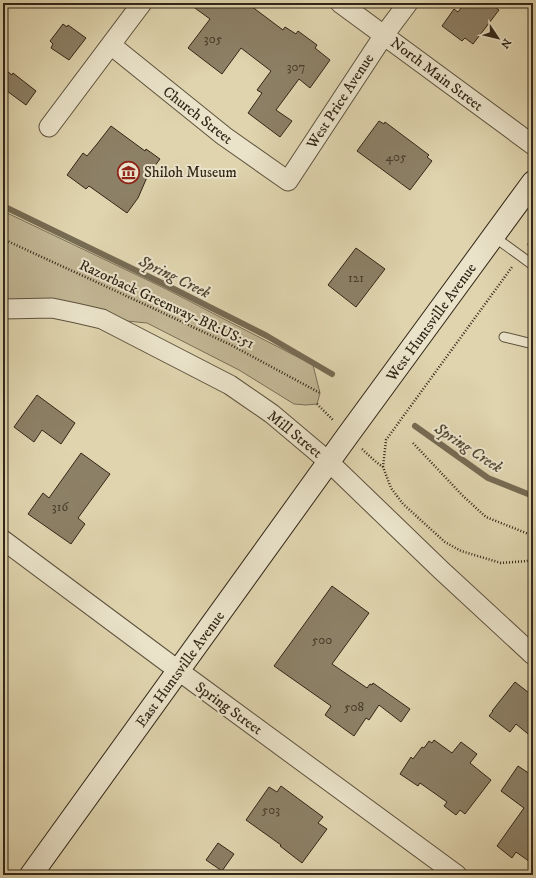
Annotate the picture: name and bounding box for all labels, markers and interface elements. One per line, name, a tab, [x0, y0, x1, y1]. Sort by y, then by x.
north arrow	[478, 18, 518, 58]
house number: 305	[204, 31, 223, 47]
street label: North Main Street	[387, 33, 487, 116]
text: N	[497, 35, 514, 51]
street label: West Price Avenue	[302, 50, 378, 153]
house number: 307	[287, 59, 305, 75]
street label: Church Street	[159, 82, 237, 149]
house number: 405	[386, 149, 407, 165]
museum icon: Shiloh Museum	[115, 159, 141, 185]
place label: Shiloh Museum	[144, 163, 237, 182]
water label: Spring Creek	[135, 251, 214, 303]
street label: Razorback Greenway-BR:US:51	[76, 255, 257, 353]
street label: West Huntsville Avenue	[382, 259, 481, 386]
house number: 121	[348, 270, 364, 286]
street label: Mill Street	[263, 406, 326, 462]
water label: Spring Creek	[430, 418, 507, 477]
house number: 316	[52, 499, 69, 515]
street label: East Huntsville Avenue	[132, 607, 229, 731]
house number: 500	[312, 632, 332, 648]
street label: Spring Street	[191, 678, 266, 739]
house number: 508	[344, 699, 364, 715]
house number: 503	[262, 802, 280, 818]

